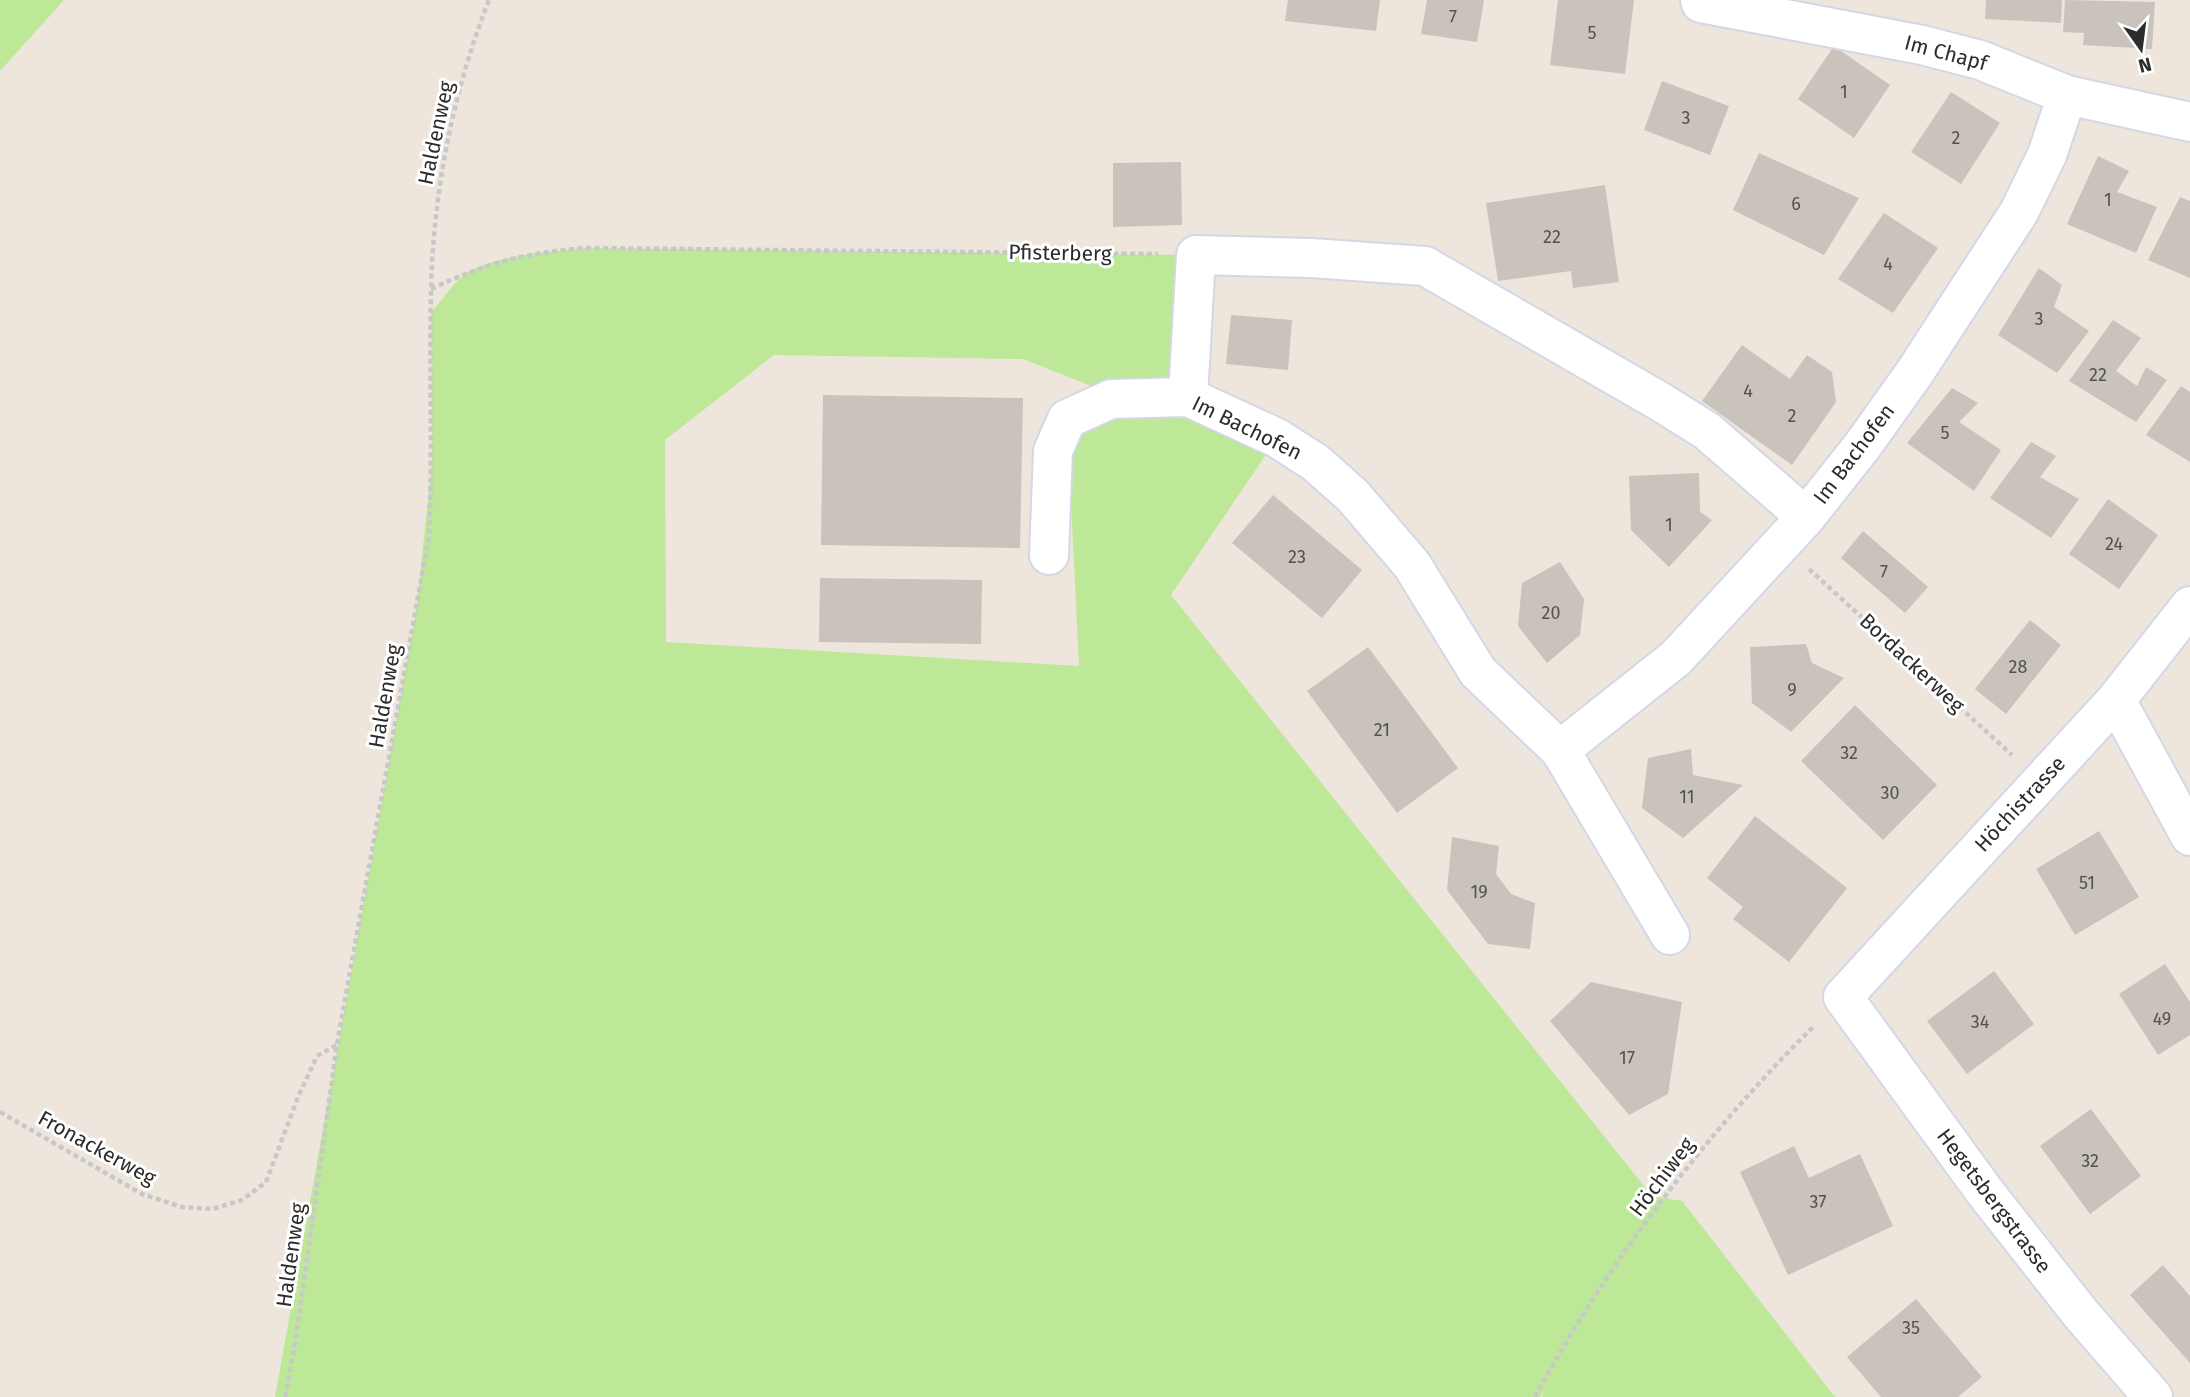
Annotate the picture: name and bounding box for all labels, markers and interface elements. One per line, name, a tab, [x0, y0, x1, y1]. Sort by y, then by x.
house number: 7	[1449, 6, 1457, 28]
north arrow	[2106, 14, 2176, 84]
house number: 5	[1587, 22, 1597, 44]
street label: Im Chapf	[1902, 30, 1992, 77]
text: N	[2136, 52, 2154, 78]
street label: Haldenweg	[412, 79, 460, 187]
house number: 1	[1840, 81, 1848, 103]
house number: 3	[1682, 107, 1690, 129]
house number: 2	[1952, 127, 1961, 149]
house number: 1	[2104, 189, 2112, 211]
house number: 6	[1791, 193, 1801, 215]
house number: 22	[1543, 226, 1561, 248]
street label: Pfisterberg	[1008, 239, 1112, 267]
house number: 4	[1883, 253, 1893, 275]
house number: 3	[2035, 308, 2043, 330]
house number: 22	[2089, 364, 2107, 386]
house number: 4	[1743, 380, 1753, 402]
street label: Im Bachofen	[1188, 390, 1306, 466]
street label: Im Bachofen	[1808, 399, 1900, 509]
house number: 2	[1788, 405, 1797, 427]
house number: 5	[1940, 422, 1950, 444]
house number: 1	[1665, 514, 1673, 536]
house number: 24	[2105, 533, 2123, 555]
house number: 23	[1288, 546, 1306, 568]
house number: 7	[1880, 561, 1888, 583]
house number: 20	[1542, 602, 1560, 624]
street label: Bordackerweg	[1854, 608, 1970, 718]
street label: Haldenweg	[363, 642, 407, 750]
house number: 28	[2009, 656, 2027, 678]
house number: 9	[1787, 679, 1797, 701]
house number: 21	[1374, 719, 1390, 741]
house number: 32	[1840, 742, 1858, 764]
street label: Höchistrasse	[1969, 751, 2071, 857]
house number: 30	[1880, 782, 1900, 804]
house number: 11	[1679, 786, 1695, 808]
house number: 51	[2079, 872, 2095, 894]
house number: 19	[1470, 881, 1488, 903]
house number: 49	[2153, 1008, 2171, 1030]
house number: 34	[1971, 1011, 1990, 1033]
house number: 17	[1619, 1047, 1635, 1069]
street label: Fronackerweg	[34, 1105, 160, 1191]
street label: Hegetsbergstrasse	[1931, 1124, 2057, 1278]
street label: Höchiweg	[1624, 1132, 1700, 1222]
house number: 32	[2081, 1150, 2099, 1172]
house number: 37	[1810, 1191, 1826, 1213]
street label: Haldenweg	[271, 1201, 311, 1309]
house number: 35	[1902, 1317, 1920, 1339]

